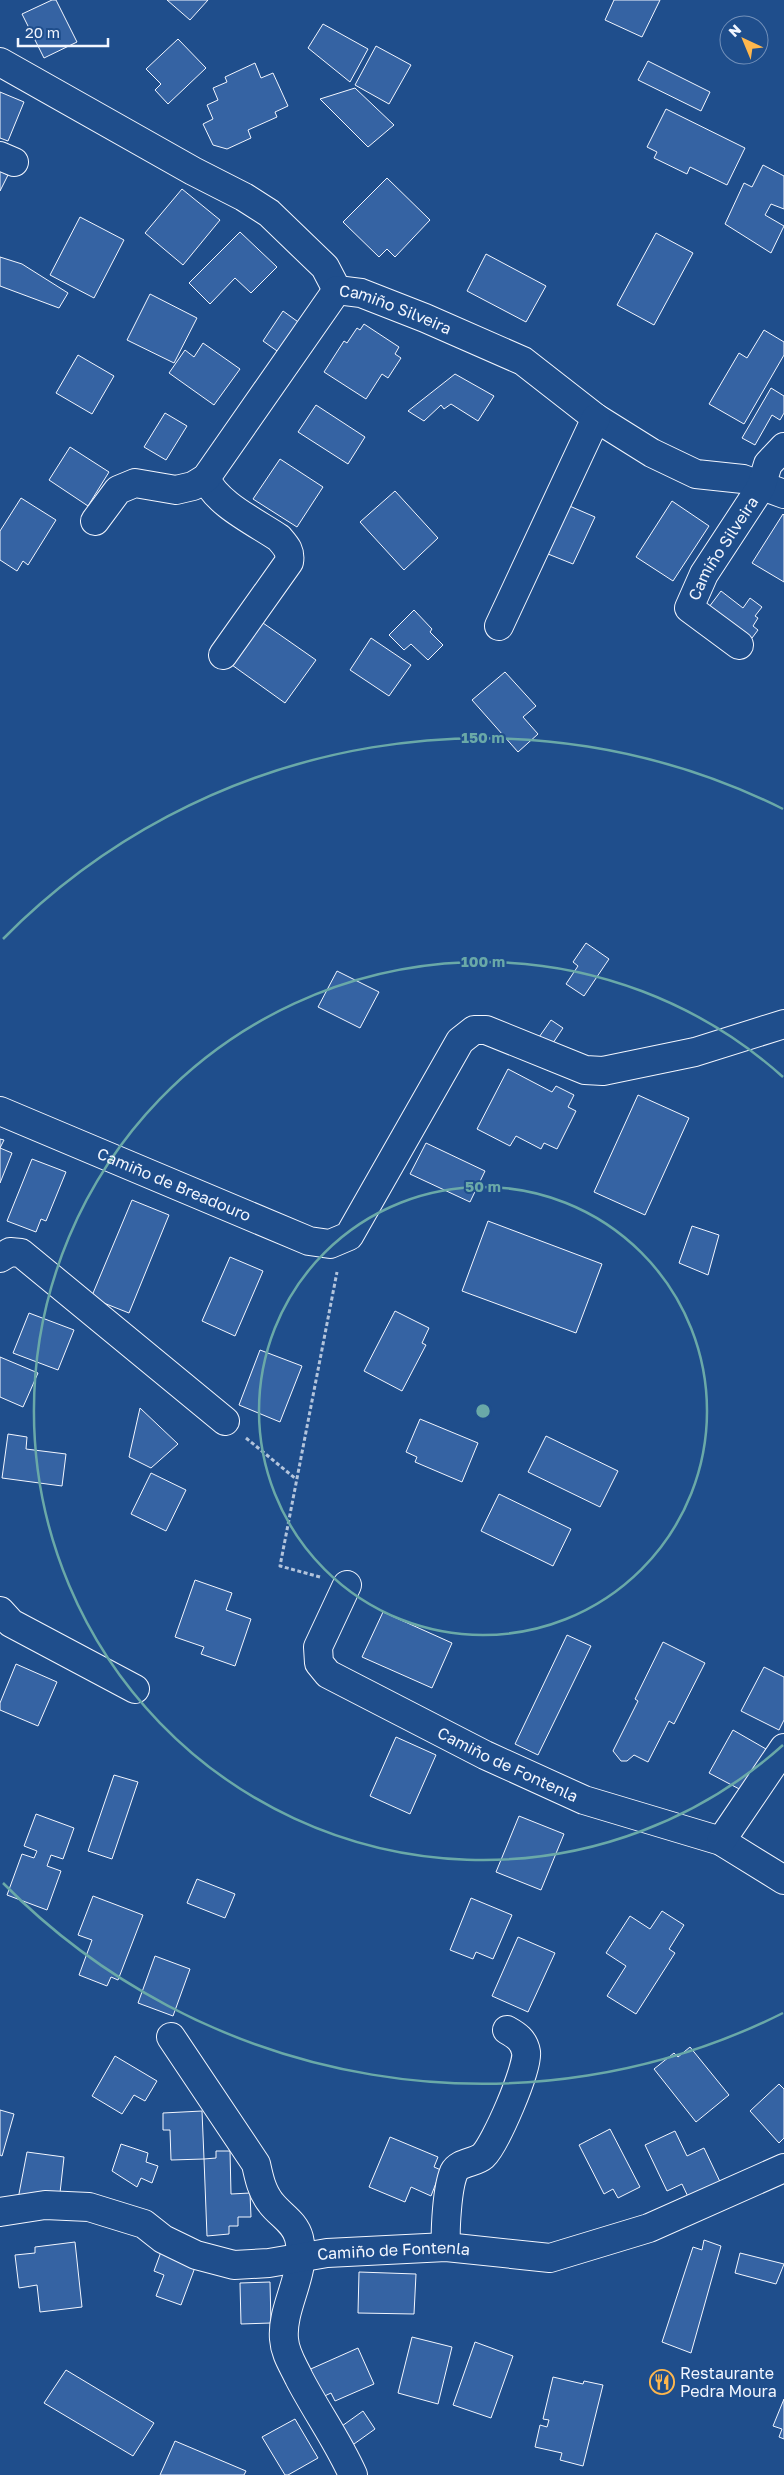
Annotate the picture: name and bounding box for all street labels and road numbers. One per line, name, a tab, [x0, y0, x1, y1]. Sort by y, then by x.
street label: Camiño Silveira	[338, 280, 455, 338]
street label: Camiño Silveira	[684, 492, 762, 603]
street label: Camiño de Breadouro	[94, 1143, 254, 1226]
street label: Camiño de Fontenla	[434, 1722, 581, 1806]
street label: Camiño de Fontenla	[316, 2237, 471, 2265]

